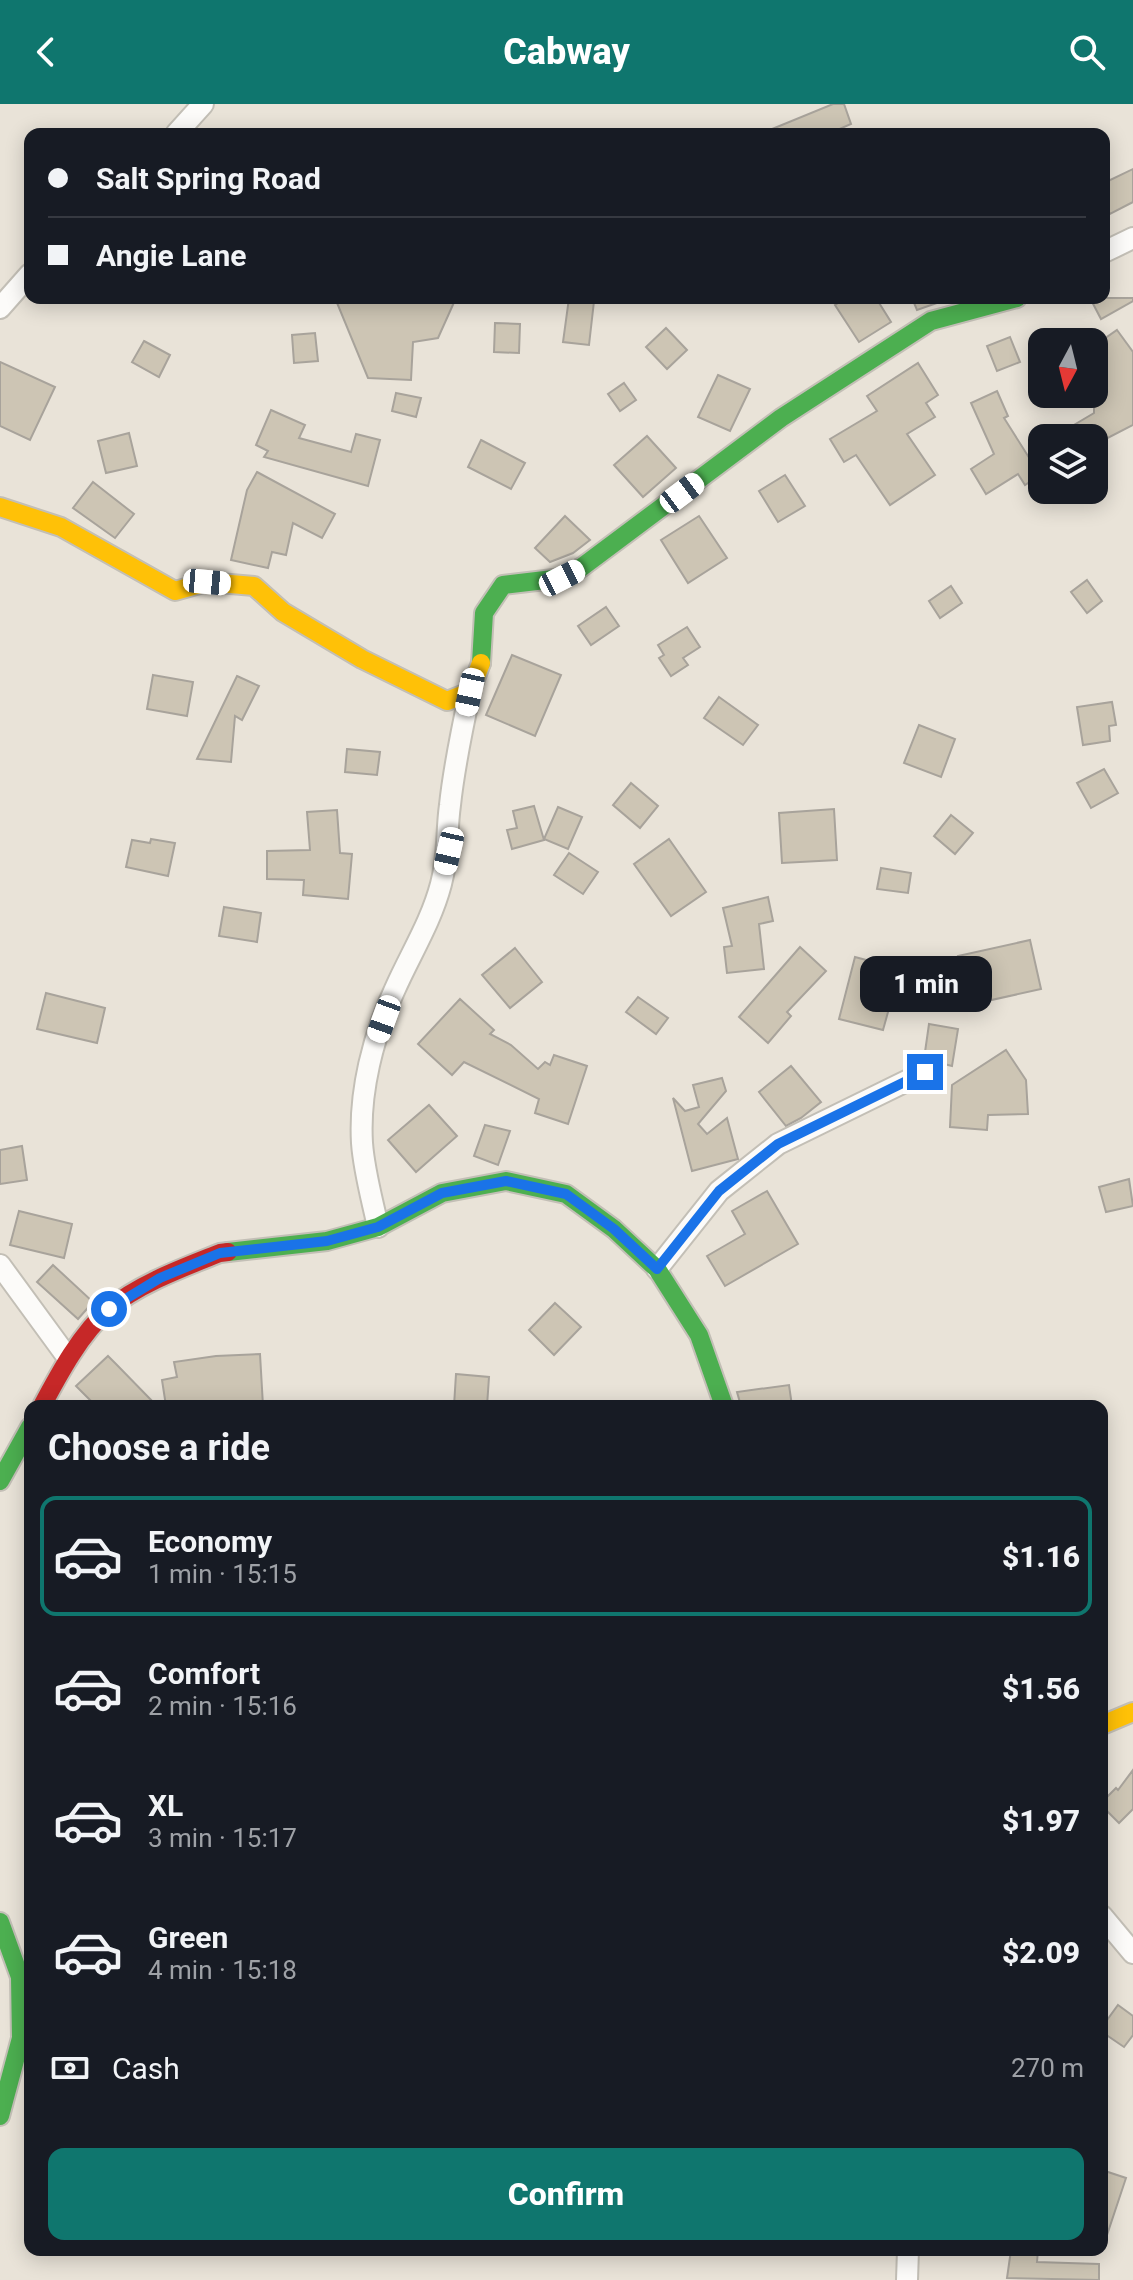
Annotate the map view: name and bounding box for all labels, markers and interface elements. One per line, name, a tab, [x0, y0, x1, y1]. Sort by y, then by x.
icon: back	[24, 30, 68, 74]
icon: search	[1065, 30, 1109, 74]
text: Cabway	[503, 31, 630, 73]
text: Salt Spring Road	[96, 161, 321, 196]
text: Angie Lane	[96, 238, 247, 273]
north arrow	[1028, 328, 1108, 408]
map controls	[1028, 328, 1108, 504]
button: layers	[1028, 424, 1108, 504]
car	[656, 469, 708, 517]
car	[535, 556, 589, 600]
car	[182, 568, 232, 596]
car	[453, 666, 487, 718]
car	[432, 825, 466, 877]
callout: 1 min	[859, 956, 991, 1012]
text: 1 min	[893, 969, 959, 999]
car	[365, 992, 403, 1046]
route end	[907, 1054, 943, 1090]
route start	[91, 1291, 127, 1327]
text: Choose a ride	[48, 1427, 270, 1469]
icon: car	[52, 1520, 124, 1592]
text: Economy	[148, 1524, 272, 1559]
text: $1.16	[1002, 1539, 1080, 1574]
text: 1 min · 15:15	[148, 1559, 297, 1589]
icon: car	[52, 1652, 124, 1724]
text: Comfort	[148, 1656, 260, 1691]
text: $1.56	[1002, 1671, 1080, 1706]
text: 2 min · 15:16	[148, 1691, 297, 1721]
icon: car	[52, 1784, 124, 1856]
text: XL	[148, 1788, 183, 1823]
text: $1.97	[1002, 1803, 1080, 1838]
text: 3 min · 15:17	[148, 1823, 297, 1853]
icon: car	[52, 1916, 124, 1988]
text: Green	[148, 1920, 228, 1955]
text: $2.09	[1002, 1935, 1080, 1970]
text: 4 min · 15:18	[148, 1955, 297, 1985]
icon: cash	[48, 2046, 92, 2090]
text: Cash	[112, 2051, 180, 2086]
text: 270 m	[1011, 2053, 1084, 2083]
button: Confirm	[48, 2148, 1084, 2240]

